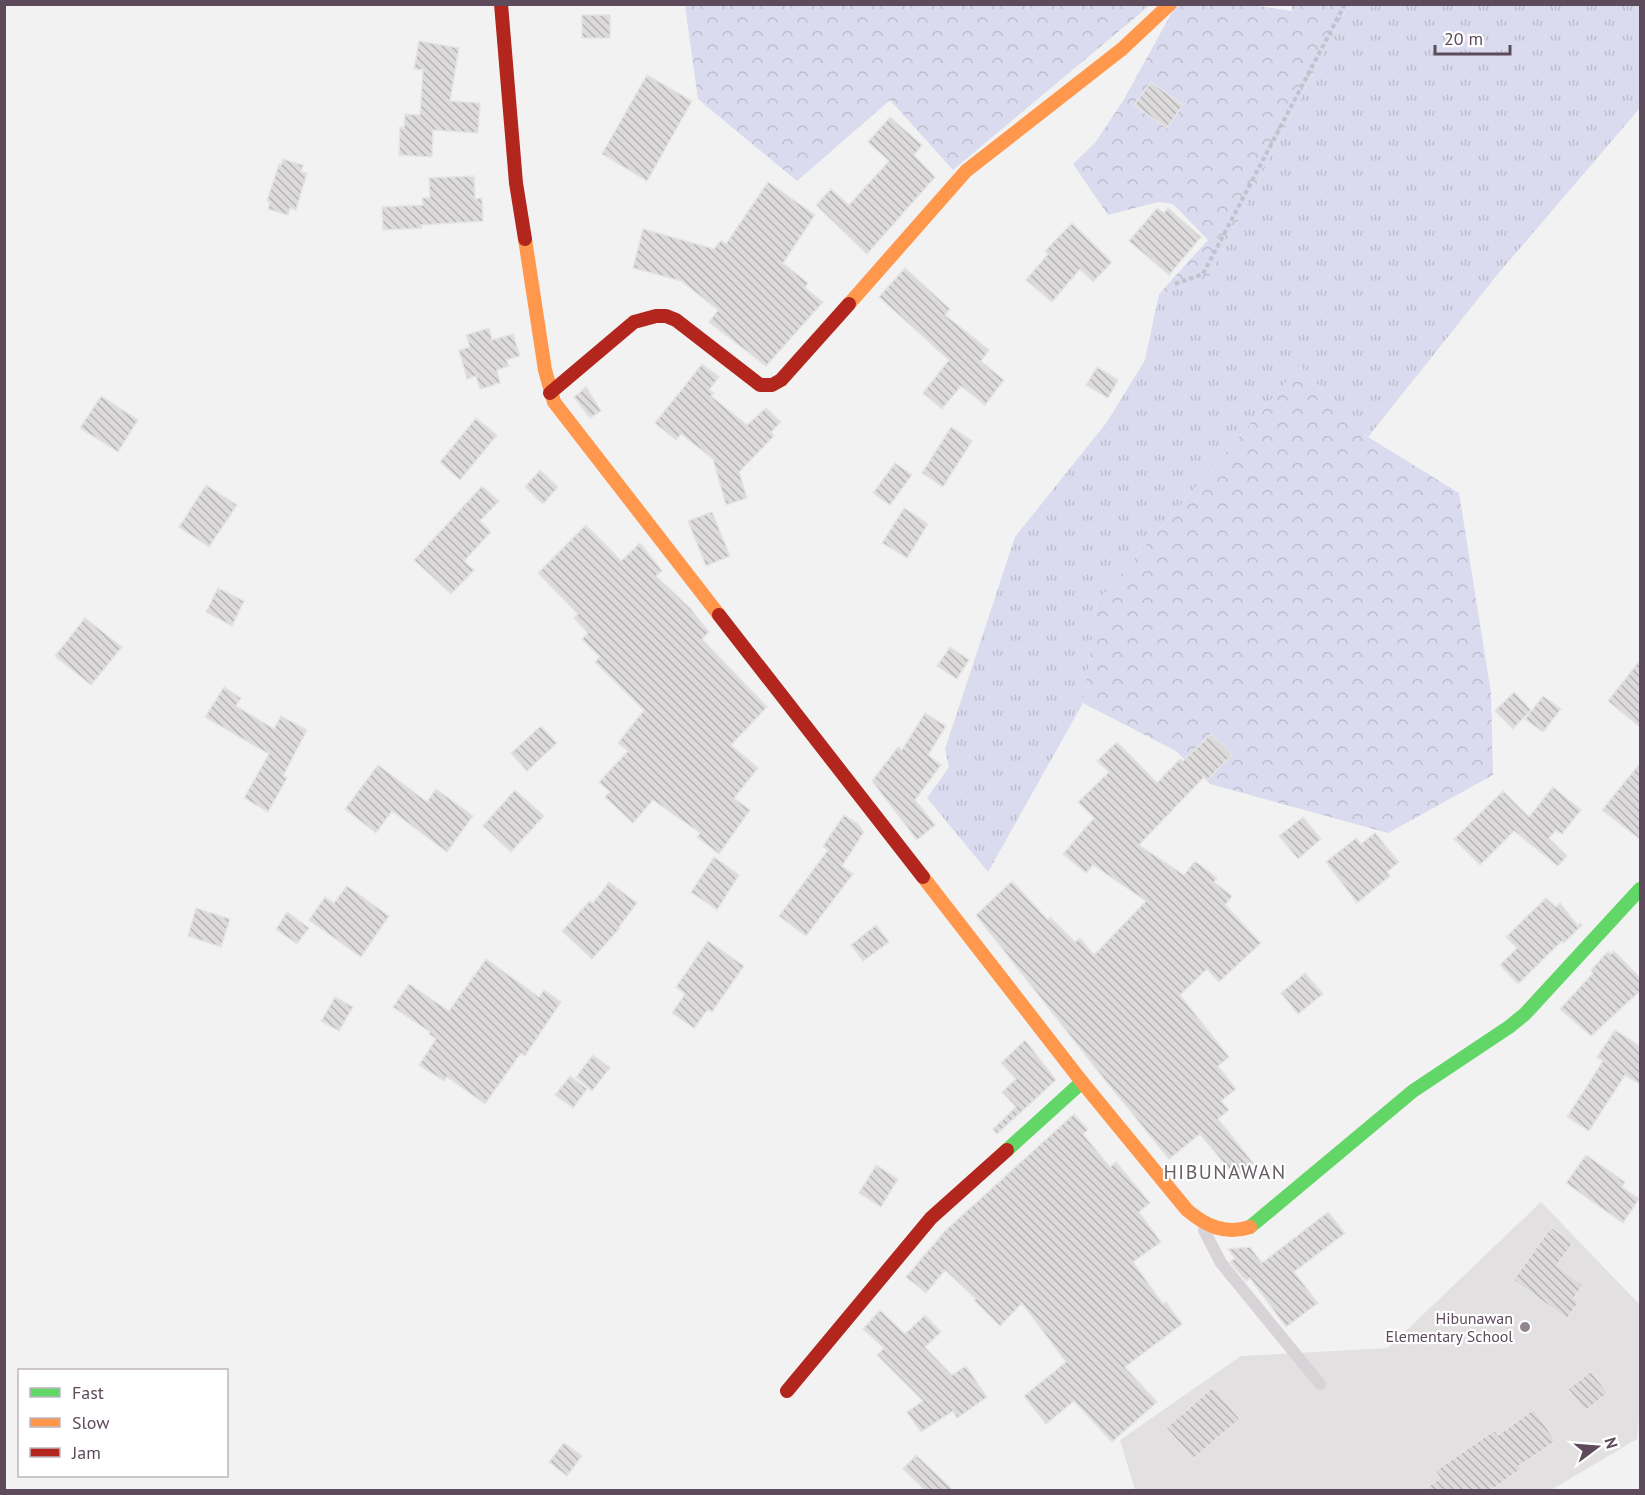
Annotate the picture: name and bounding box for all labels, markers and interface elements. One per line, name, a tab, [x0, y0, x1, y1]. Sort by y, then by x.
scale bar	[1435, 18, 1510, 56]
text: 20 m	[1444, 27, 1483, 50]
district label: HIBUNAWAN	[1163, 1159, 1287, 1185]
place label: Hibunawan Elementary School	[1386, 1308, 1513, 1346]
marker: Hibunawan Elementary School	[1518, 1320, 1532, 1334]
legend	[18, 1369, 228, 1477]
text: Fast	[72, 1381, 104, 1404]
text: Slow	[72, 1411, 110, 1434]
north arrow	[1567, 1417, 1627, 1477]
text: N	[1600, 1435, 1622, 1451]
text: Jam	[71, 1441, 101, 1464]

